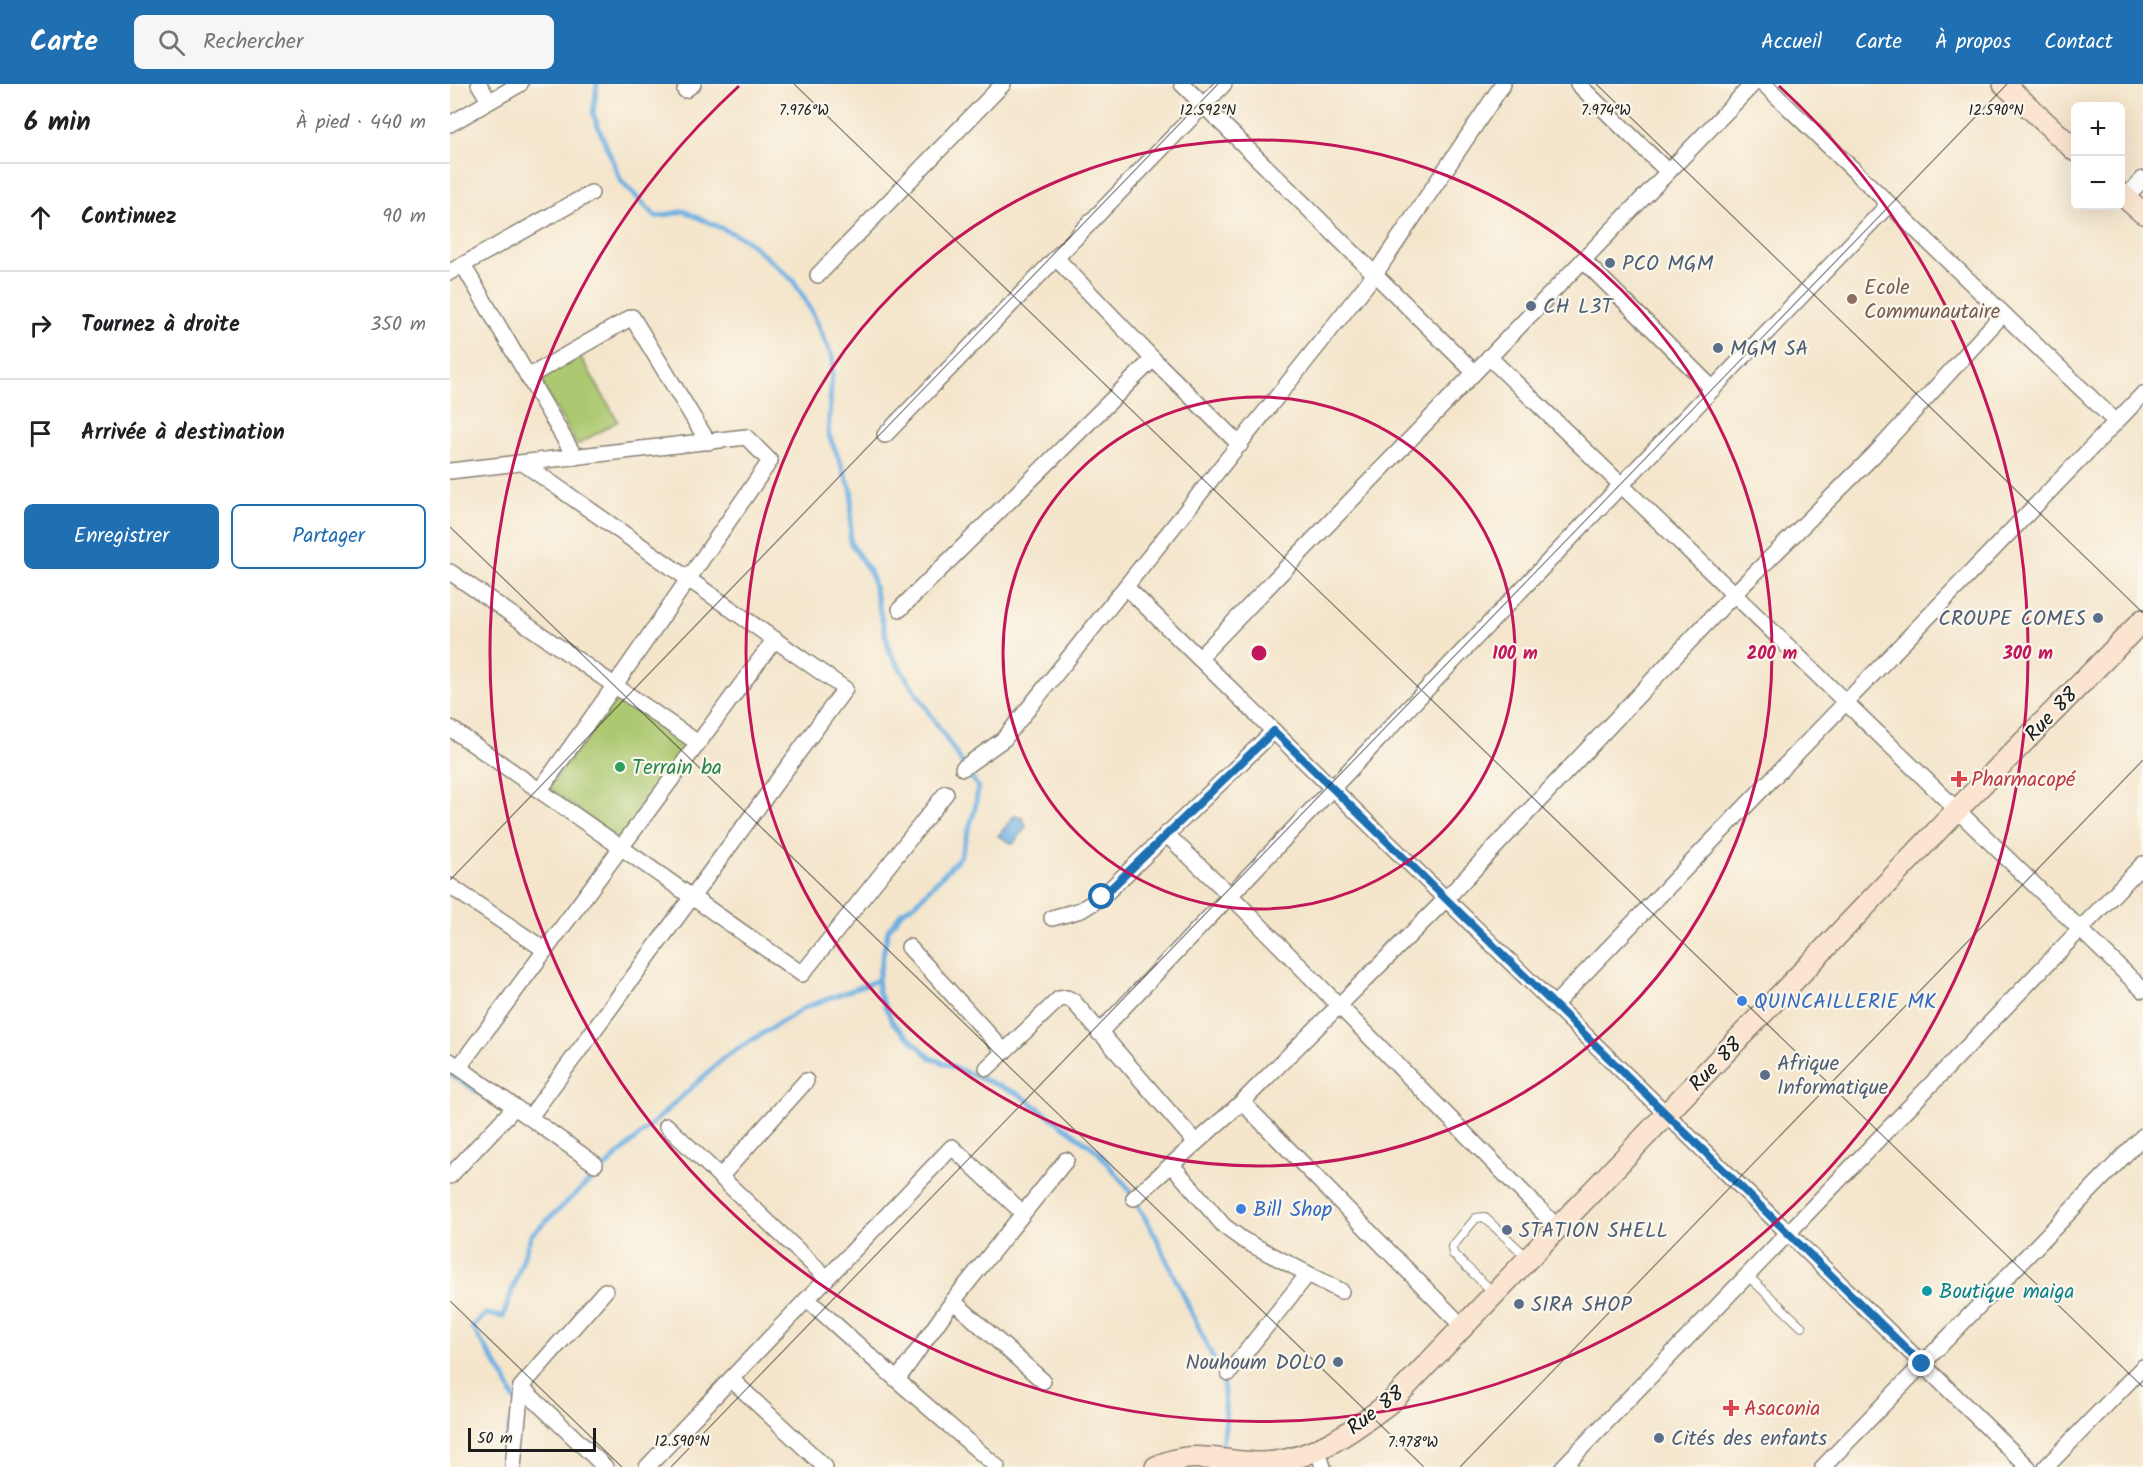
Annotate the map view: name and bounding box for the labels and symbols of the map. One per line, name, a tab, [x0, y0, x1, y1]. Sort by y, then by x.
text: 7.976°W	[779, 99, 829, 123]
text: 12.592°N	[1180, 99, 1236, 123]
text: 7.974°W	[1581, 99, 1631, 123]
text: 12.590°N	[1968, 99, 2024, 123]
place label: PCO MGM	[1622, 248, 1714, 281]
marker: PCO MGM	[1603, 256, 1617, 270]
place label: Ecole Communautaire	[1864, 272, 2001, 329]
place label: CH L3T	[1543, 291, 1615, 324]
marker: Ecole Communautaire	[1845, 292, 1859, 306]
marker: CH L3T	[1524, 299, 1538, 313]
place label: MGM SA	[1730, 333, 1808, 366]
marker: MGM SA	[1711, 341, 1725, 355]
place label: CROUPE COMES	[1938, 603, 2086, 636]
marker: CROUPE COMES	[2091, 611, 2105, 625]
text: 100 m	[1492, 640, 1538, 669]
text: 200 m	[1747, 640, 1798, 669]
text: 300 m	[2002, 640, 2053, 669]
centre of rings	[1249, 643, 1269, 663]
street label: Rue 88	[2017, 680, 2087, 750]
place label: Terrain ba	[632, 752, 722, 785]
marker: Terrain ba	[613, 760, 627, 774]
place label: Pharmacopé	[1971, 764, 2076, 797]
marker: Pharmacopé	[1952, 772, 1966, 786]
route start	[1088, 883, 1114, 909]
place label: QUINCAILLERIE MK	[1754, 986, 1937, 1019]
marker: QUINCAILLERIE MK	[1735, 994, 1749, 1008]
street label: Rue 88	[1681, 1030, 1751, 1100]
place label: Afrique Informatique	[1777, 1048, 1889, 1105]
marker: Afrique Informatique	[1758, 1068, 1772, 1082]
place label: Bill Shop	[1253, 1194, 1332, 1227]
marker: Bill Shop	[1234, 1202, 1248, 1216]
place label: STATION SHELL	[1519, 1215, 1668, 1248]
marker: STATION SHELL	[1500, 1223, 1514, 1237]
place label: Boutique maiga	[1939, 1276, 2074, 1309]
marker: Boutique maiga	[1920, 1284, 1934, 1298]
place label: SIRA SHOP	[1531, 1289, 1632, 1322]
marker: SIRA SHOP	[1512, 1297, 1526, 1311]
place label: Nouhoum DOLO	[1185, 1347, 1326, 1380]
route end	[1908, 1350, 1934, 1376]
marker: Nouhoum DOLO	[1331, 1355, 1345, 1369]
street label: Rue 88	[1340, 1378, 1412, 1444]
place label: Asaconia	[1744, 1393, 1820, 1426]
marker: Asaconia	[1722, 1399, 1740, 1417]
place label: Cités des enfants	[1671, 1423, 1827, 1456]
scale bar	[468, 1425, 596, 1452]
text: 12.590°N	[654, 1430, 710, 1454]
text: 7.978°W	[1388, 1431, 1439, 1455]
marker: Cités des enfants	[1652, 1431, 1666, 1445]

